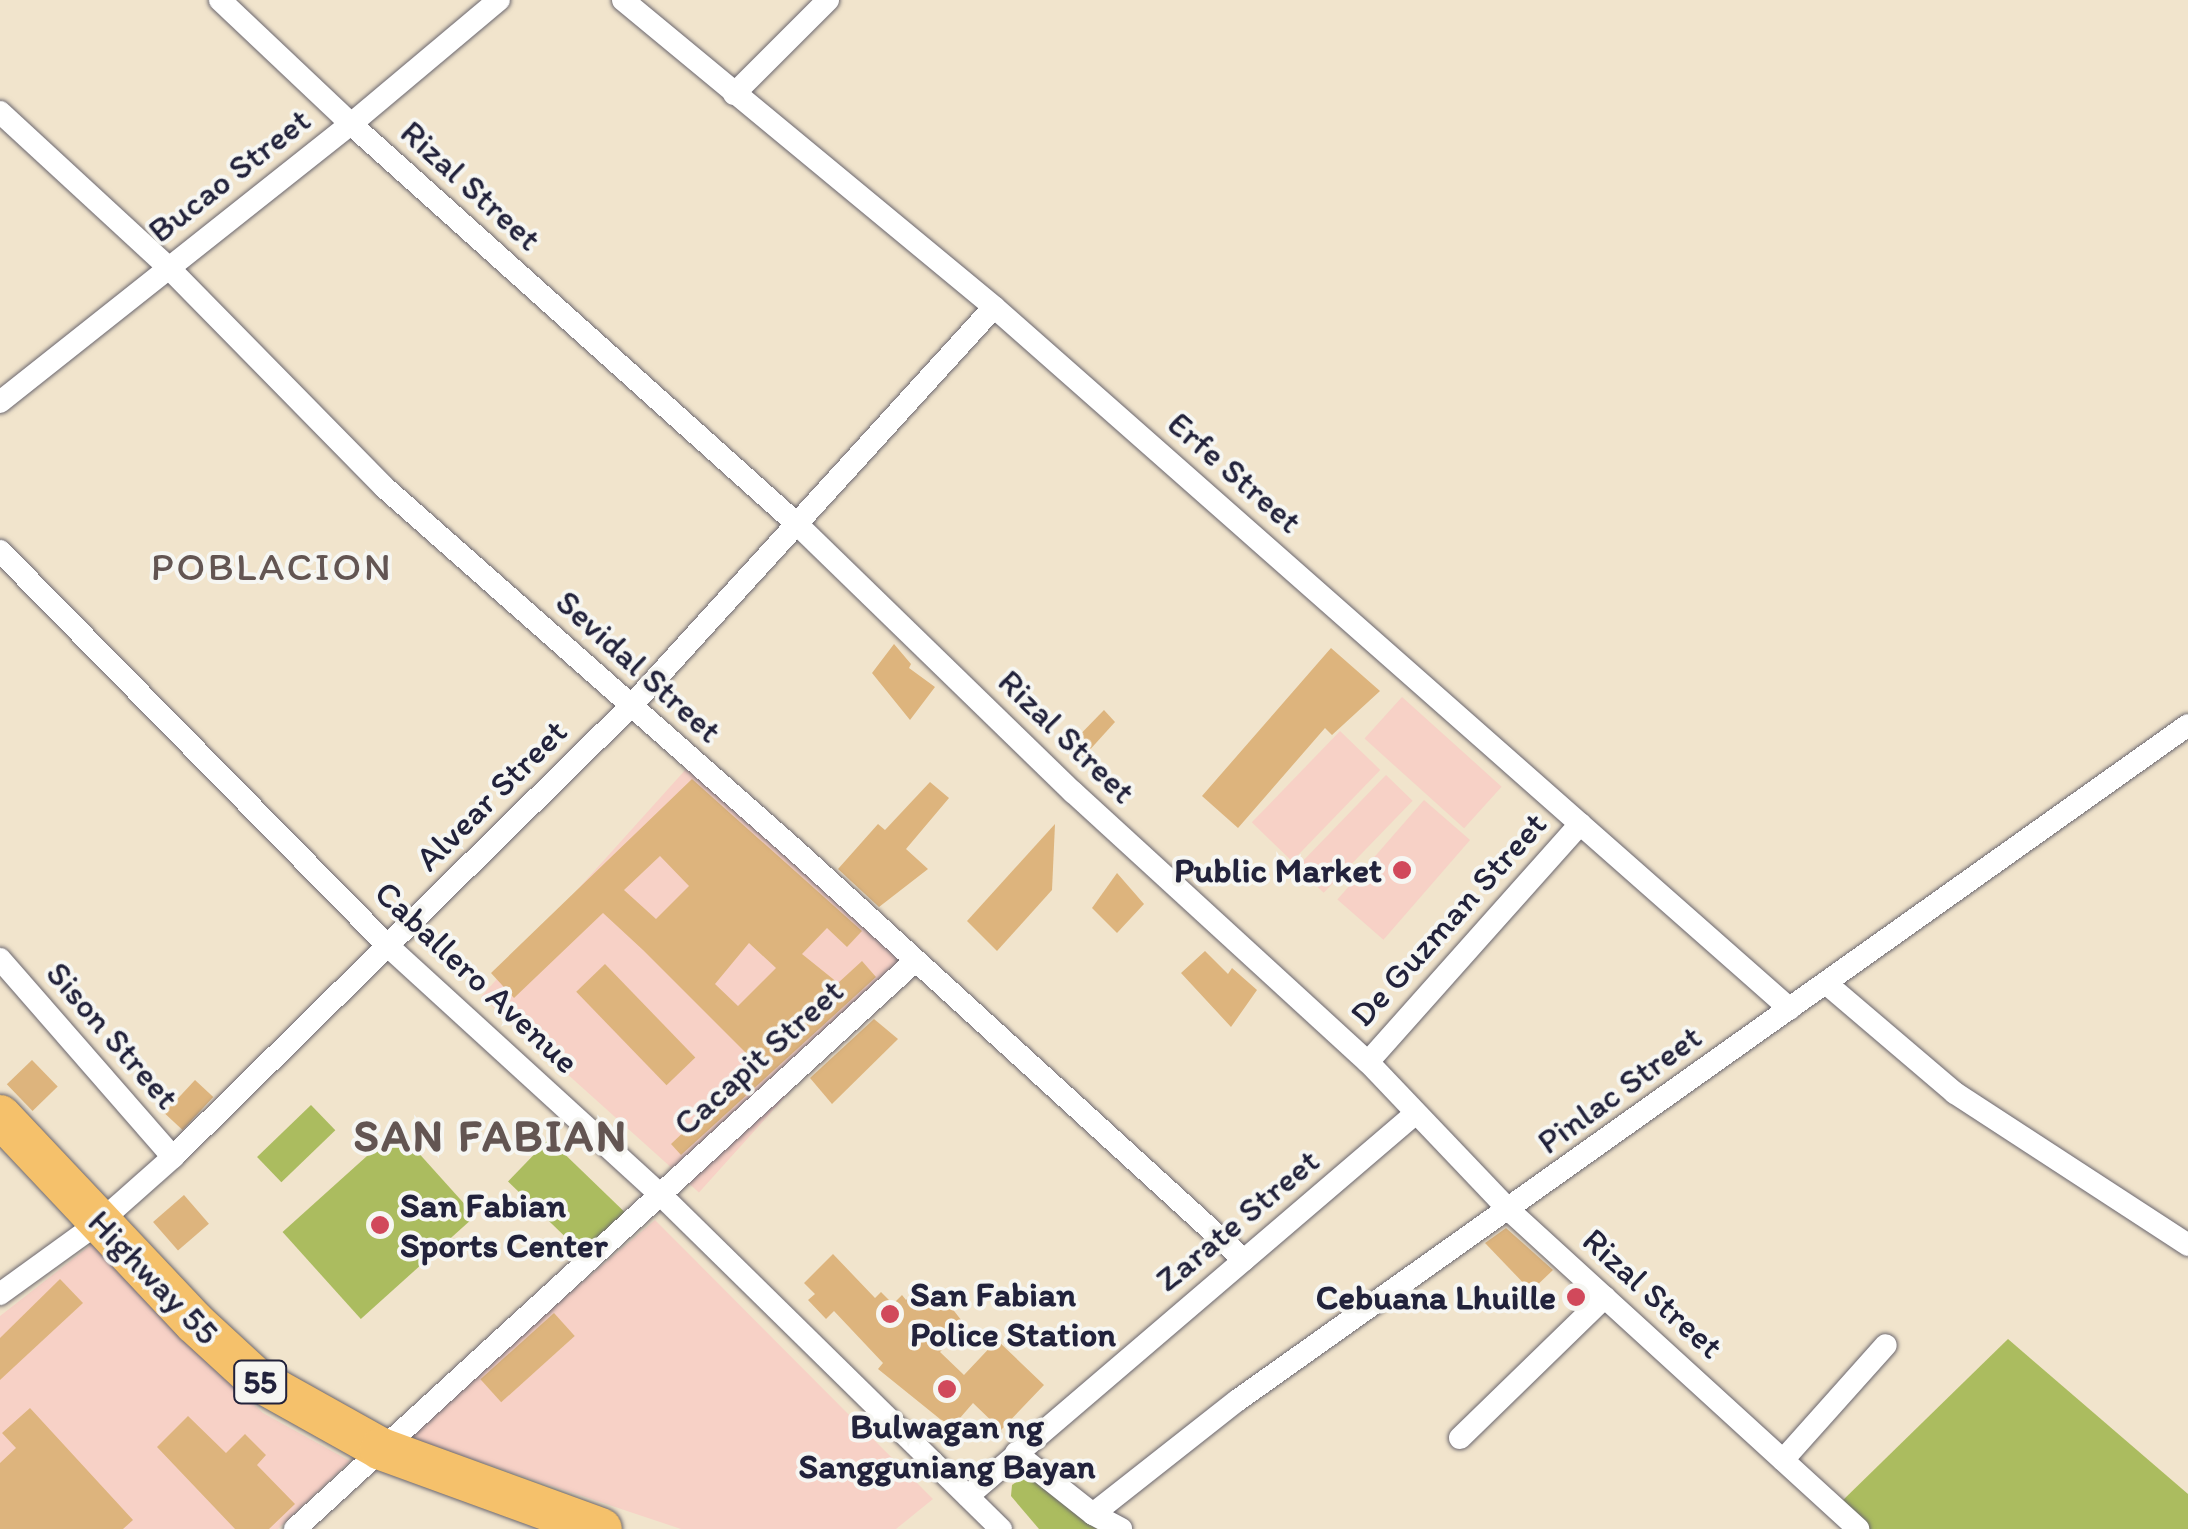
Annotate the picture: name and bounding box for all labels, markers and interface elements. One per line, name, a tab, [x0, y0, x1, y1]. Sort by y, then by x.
street label: Bucao Street	[140, 99, 318, 251]
street label: Rizal Street	[392, 111, 550, 259]
street label: Erfe Street	[1160, 403, 1310, 541]
district label: POBLACION	[151, 542, 393, 590]
street label: Sevidal Street	[547, 581, 731, 751]
street label: Rizal Street	[990, 661, 1144, 811]
street label: Alvear Street	[407, 711, 575, 879]
street label: De Guzman Street	[1341, 803, 1555, 1035]
place label: Public Market	[1174, 849, 1382, 891]
marker: Public Market	[1391, 859, 1413, 881]
street label: Caballero Avenue	[367, 872, 587, 1082]
street label: Sison Street	[38, 953, 188, 1117]
street label: Cacapit Street	[664, 970, 852, 1144]
street label: Pinlac Street	[1529, 1015, 1709, 1163]
district label: SAN FABIAN	[356, 1109, 626, 1163]
street label: Zarate Street	[1147, 1140, 1327, 1300]
place label: San Fabian Sports Center	[400, 1184, 608, 1266]
street label: Highway 55	[79, 1201, 229, 1353]
marker: San Fabian Sports Center	[369, 1214, 391, 1236]
street label: Rizal Street	[1574, 1219, 1732, 1367]
place label: San Fabian Police Station	[910, 1273, 1117, 1355]
place label: Cebuana Lhuille	[1315, 1276, 1556, 1318]
marker: Cebuana Lhuille	[1565, 1286, 1587, 1308]
marker: San Fabian Police Station	[879, 1303, 901, 1325]
road number: 55	[232, 1355, 288, 1409]
marker: Bulwagan ng Sangguniang Bayan	[936, 1378, 958, 1400]
place label: Bulwagan ng Sangguniang Bayan	[799, 1405, 1095, 1487]

